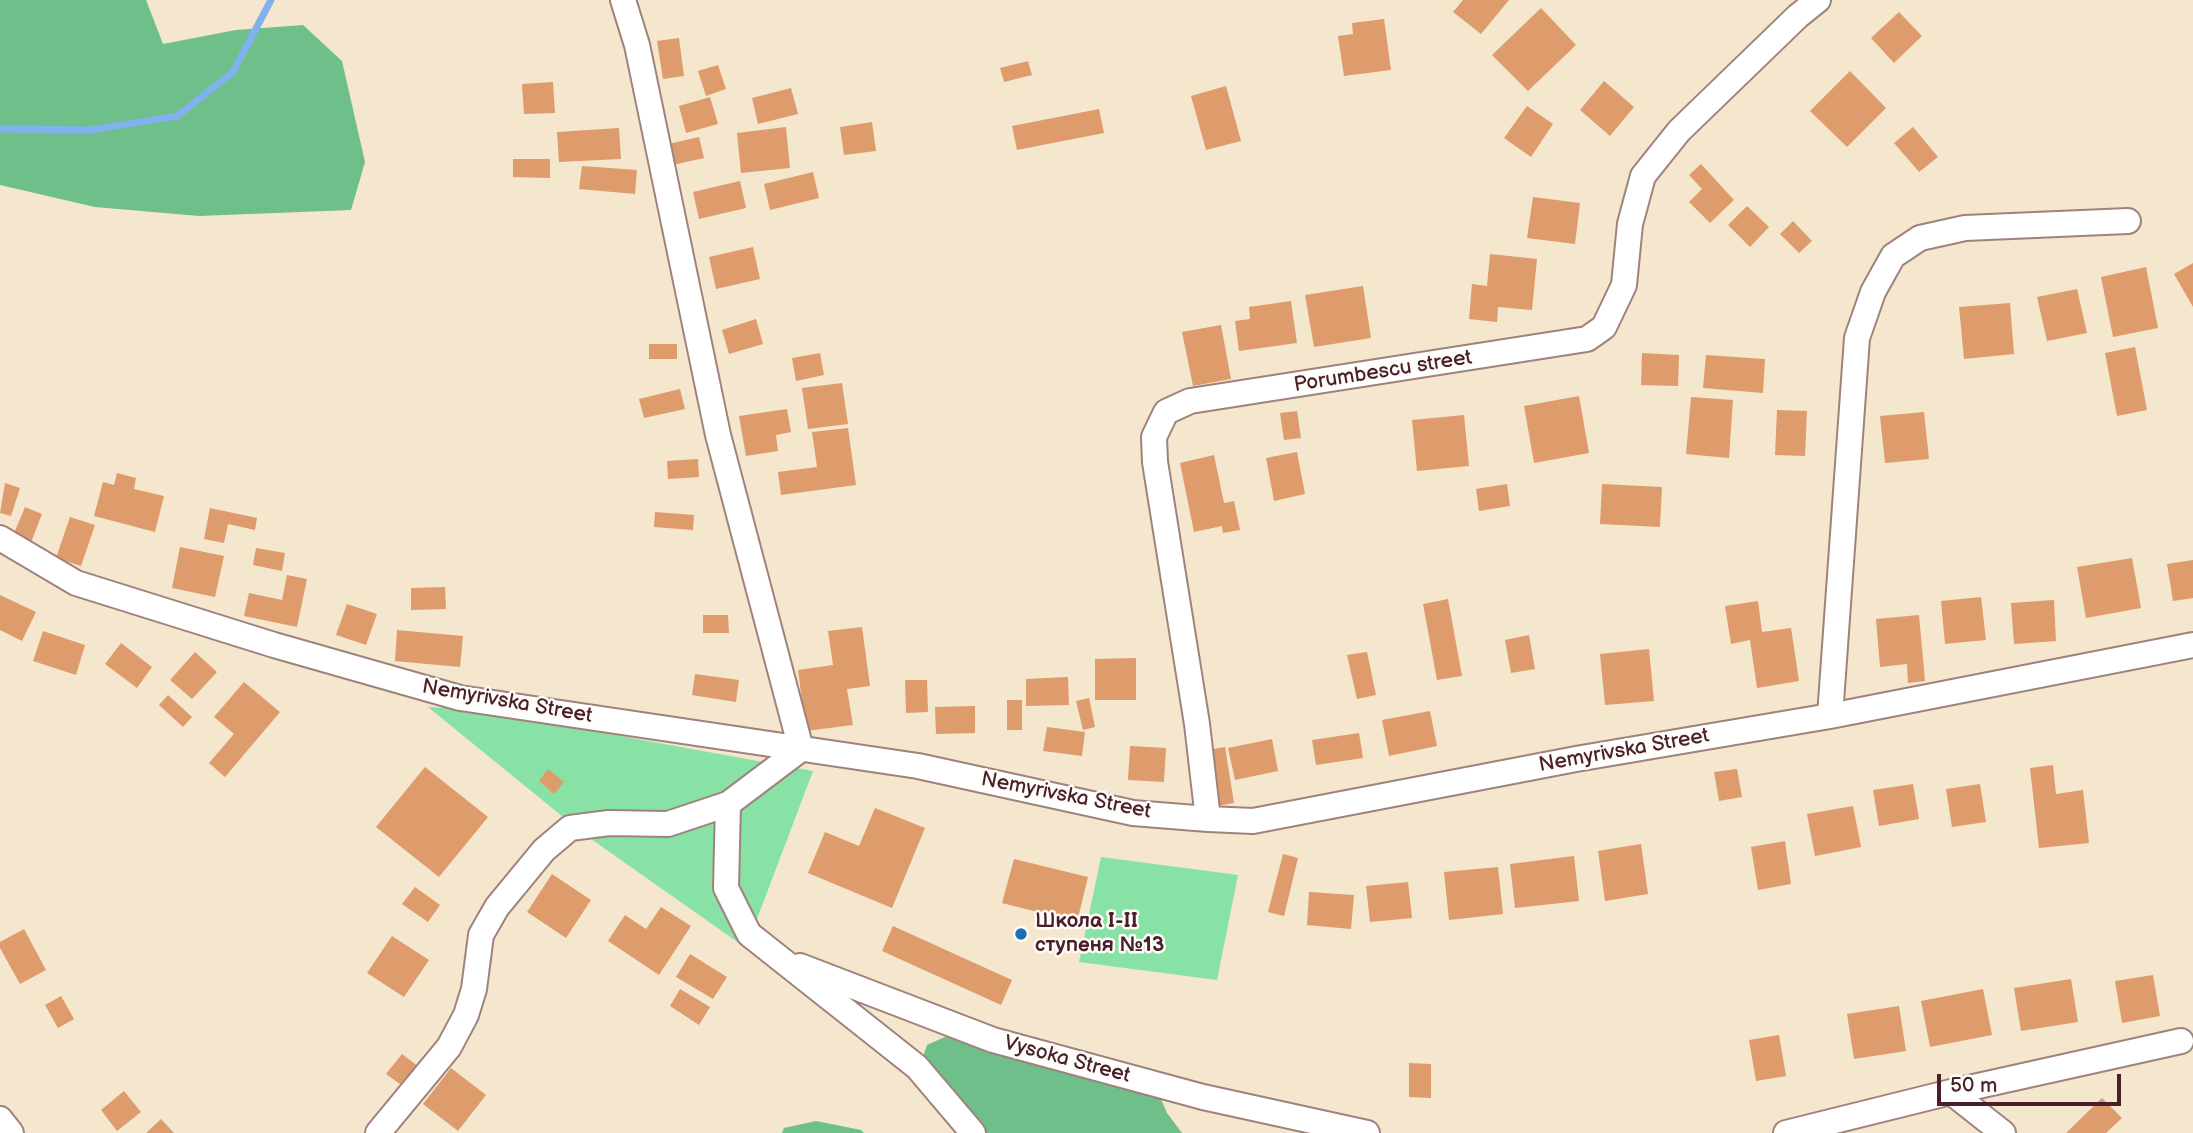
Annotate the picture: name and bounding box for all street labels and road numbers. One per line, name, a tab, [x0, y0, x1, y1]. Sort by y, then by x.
street label: Porumbescu street	[1292, 345, 1474, 399]
street label: Nemyrivska Street	[420, 675, 594, 729]
street label: Nemyrivska Street	[1537, 724, 1711, 778]
street label: Nemyrivska Street	[979, 767, 1153, 825]
street label: Vysoka Street	[1001, 1031, 1133, 1089]

